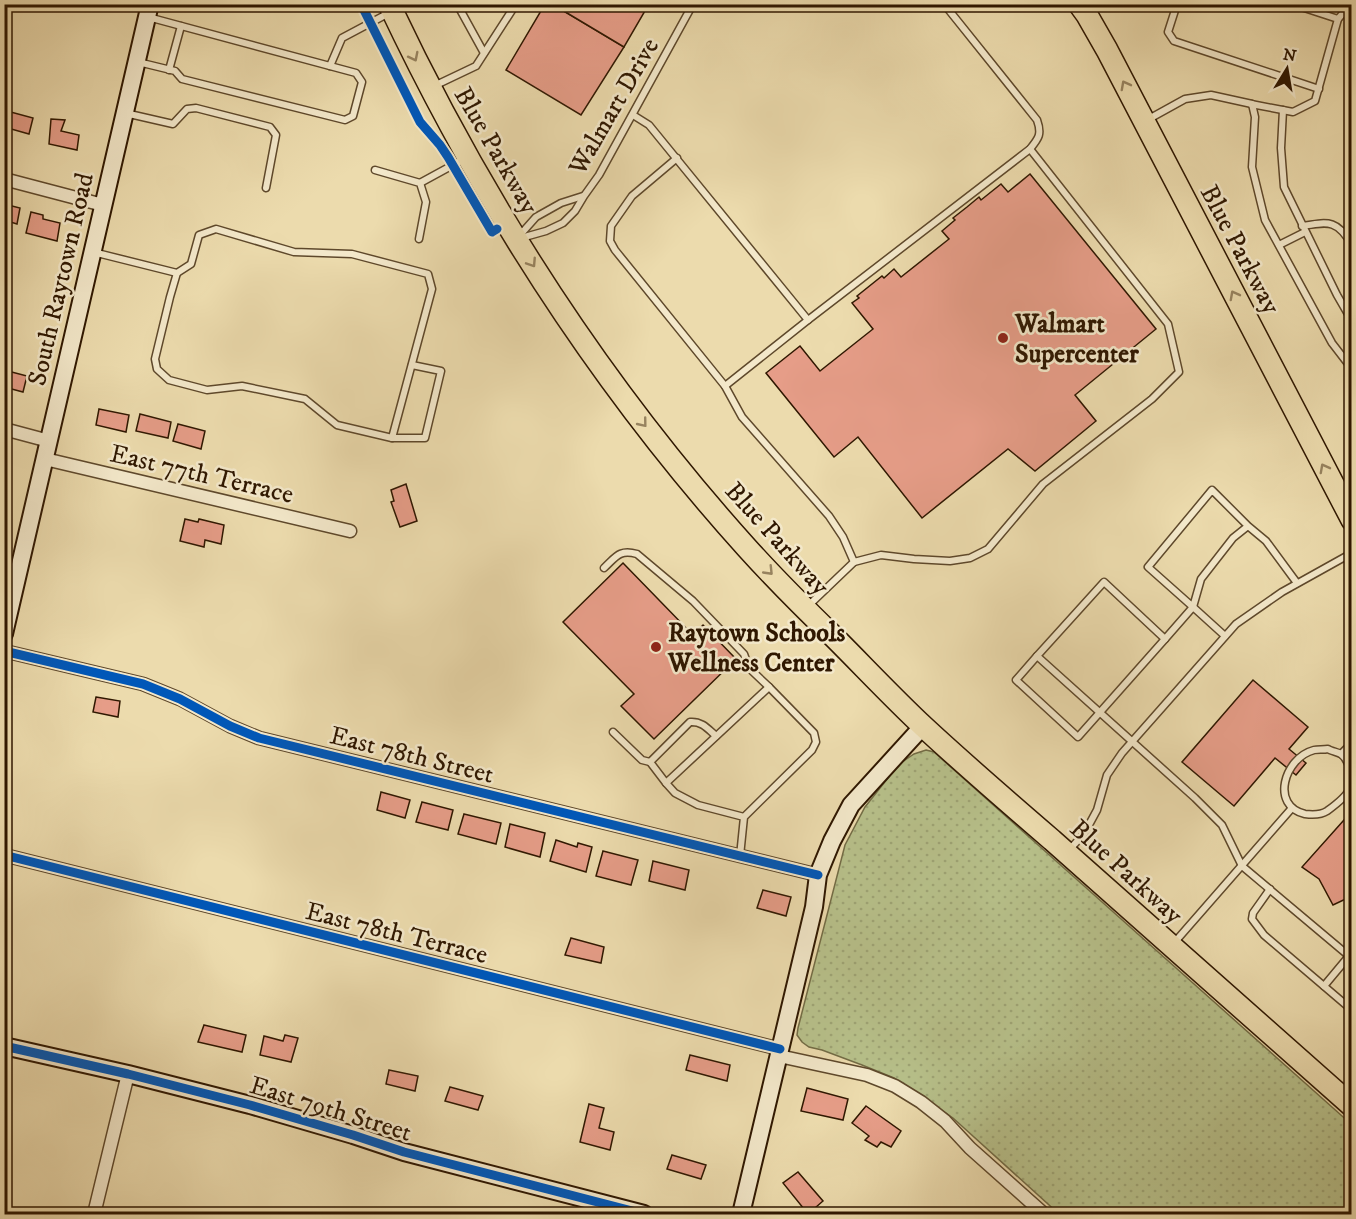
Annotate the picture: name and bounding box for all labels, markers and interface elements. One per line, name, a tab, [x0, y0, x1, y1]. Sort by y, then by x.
street label: Walmart Drive	[561, 32, 667, 182]
north arrow	[1257, 39, 1317, 99]
text: N	[1281, 44, 1298, 66]
one-way arrow	[407, 51, 419, 62]
street label: Blue Parkway	[446, 81, 546, 221]
one-way arrow	[1121, 81, 1132, 91]
street label: South Raytown Road	[21, 170, 102, 389]
street label: Blue Parkway	[1192, 180, 1288, 320]
one-way arrow	[524, 257, 536, 267]
one-way arrow	[1230, 291, 1241, 301]
place label: Walmart Supercenter	[1014, 308, 1139, 371]
marker: Walmart Supercenter	[996, 331, 1010, 345]
one-way arrow	[636, 416, 647, 427]
street label: East 77th Terrace	[107, 437, 297, 512]
one-way arrow	[1320, 463, 1332, 474]
street label: Blue Parkway	[717, 475, 837, 603]
one-way arrow	[762, 564, 773, 575]
place label: Raytown Schools Wellness Center	[667, 617, 846, 680]
marker: Raytown Schools Wellness Center	[649, 640, 663, 654]
street label: East 78th Street	[326, 719, 497, 792]
street label: Blue Parkway	[1062, 813, 1190, 932]
street label: East 78th Terrace	[302, 895, 491, 972]
street label: East 79th Street	[246, 1069, 416, 1150]

